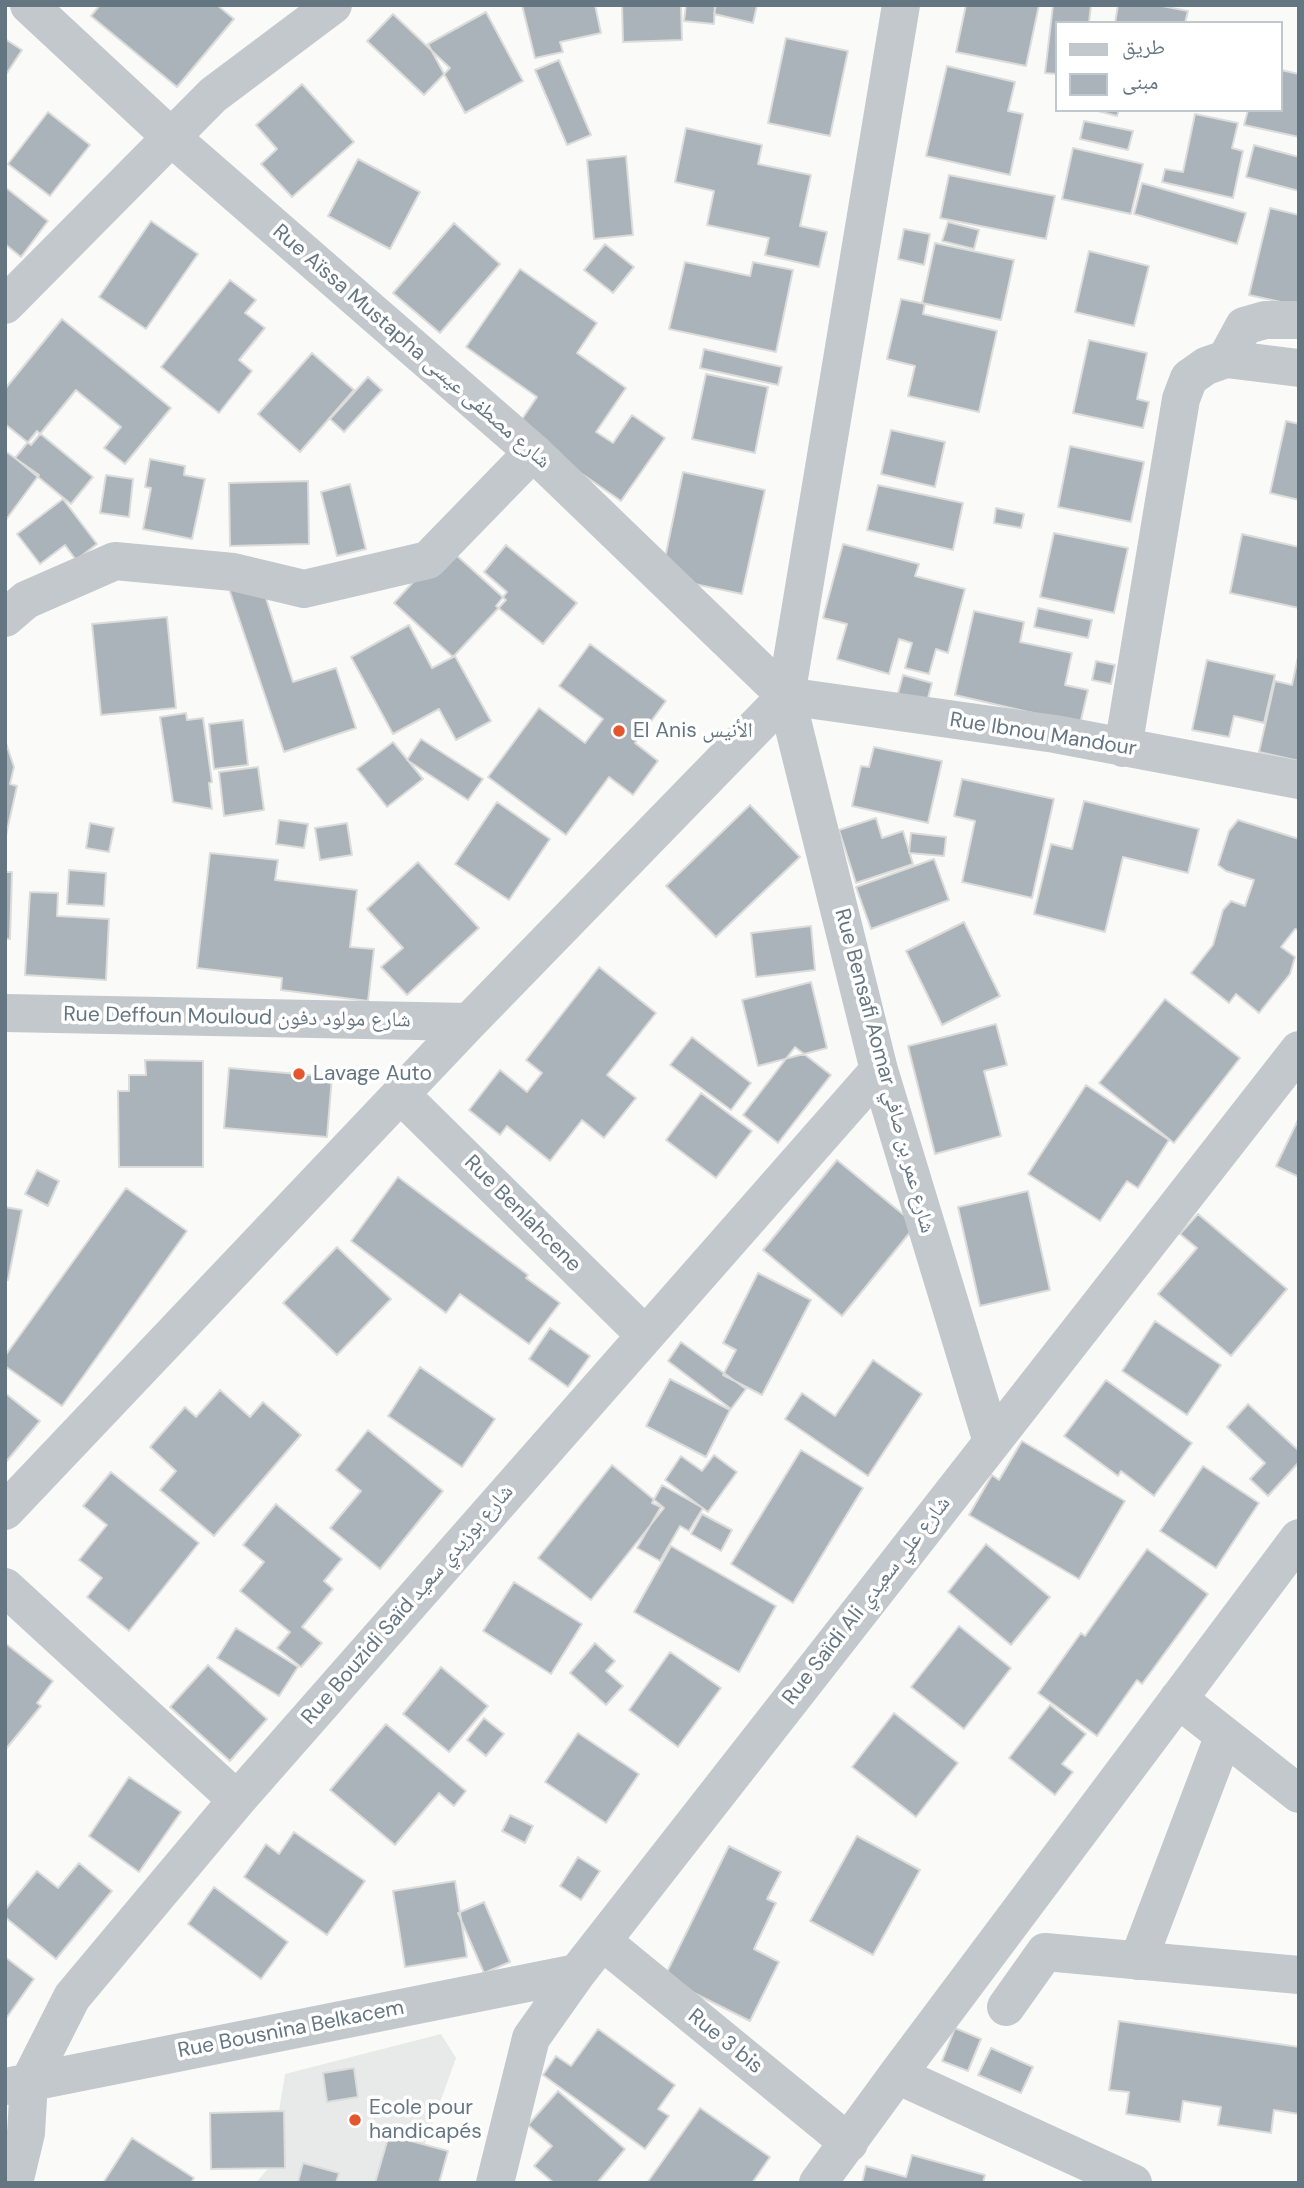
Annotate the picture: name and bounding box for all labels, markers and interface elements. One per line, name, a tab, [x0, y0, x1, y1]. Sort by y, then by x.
legend	[1056, 21, 1283, 112]
text: طريق	[1122, 33, 1165, 61]
text: مبنى	[1122, 68, 1158, 96]
street label: Rue Aïssa Mustapha شارع مصطفى عيسى	[267, 220, 555, 474]
street label: Rue Ibnou Mandour	[948, 708, 1138, 762]
place label: El Anis الأنيس	[633, 718, 753, 744]
marker: El Anis الأنيس	[611, 723, 627, 739]
street label: Rue Bensafi Aomar شارع عمر بن صافي	[828, 906, 940, 1236]
street label: Rue Deffoun Mouloud شارع مولود دفون	[63, 1002, 411, 1034]
place label: Lavage Auto	[313, 1061, 432, 1087]
marker: Lavage Auto	[291, 1066, 307, 1082]
street label: Rue Benlahcene	[458, 1150, 586, 1278]
street label: Rue Bouzidi Saïd شارع بوزيدي سعيد	[297, 1480, 519, 1730]
street label: Rue Saïdi Ali شارع علي سعيدي	[778, 1492, 956, 1710]
street label: Rue Bousnina Belkacem	[176, 1996, 406, 2064]
street label: Rue 3 bis	[683, 2004, 767, 2080]
place label: Ecole pour handicapés	[369, 2095, 482, 2145]
marker: Ecole pour handicapés	[347, 2112, 363, 2128]

